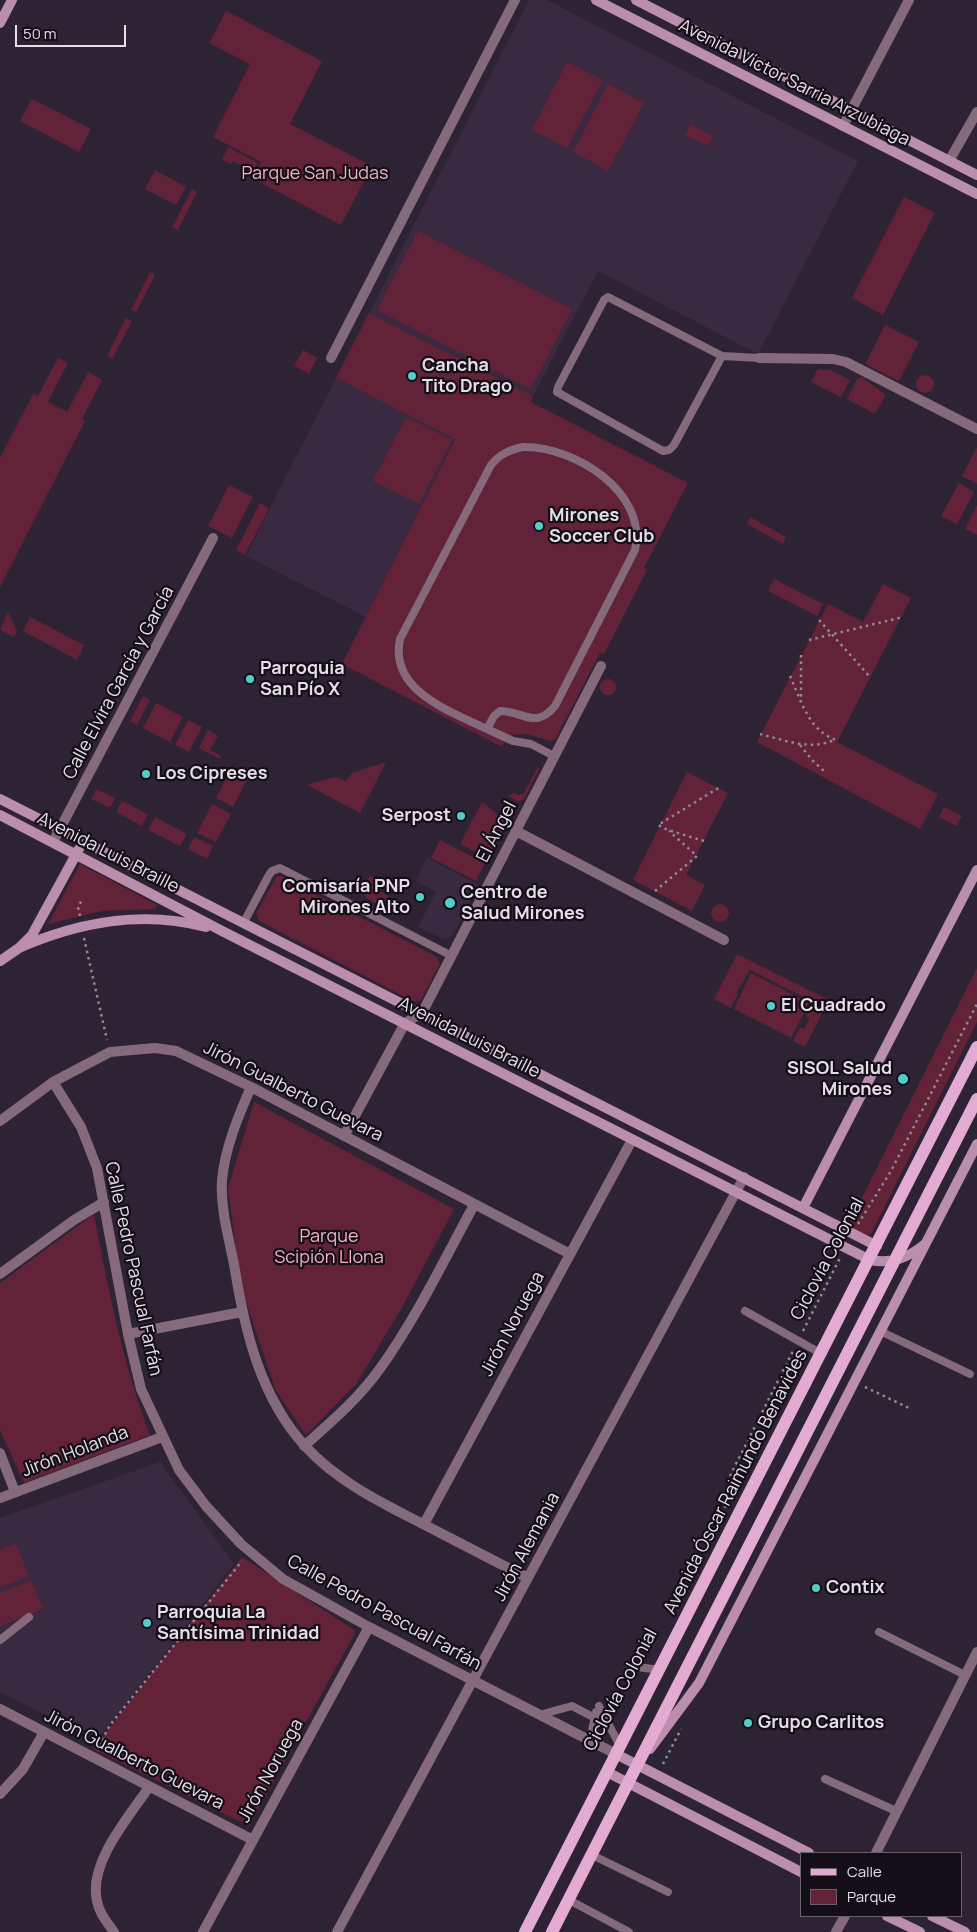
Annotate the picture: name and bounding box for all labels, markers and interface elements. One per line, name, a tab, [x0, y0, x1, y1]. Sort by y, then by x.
scale bar	[18, 15, 129, 47]
street label: Avenida Víctor Sarria Arzubiaga	[675, 15, 913, 151]
text: 50 m	[23, 23, 57, 44]
park label: Parque San Judas	[242, 163, 388, 185]
place label: Cancha Tito Drago	[422, 355, 512, 398]
marker: Cancha Tito Drago	[406, 370, 418, 382]
place label: Mirones Soccer Club	[549, 505, 654, 548]
marker: Mirones Soccer Club	[533, 520, 545, 532]
street label: Calle Elvira García y García	[59, 583, 179, 783]
place label: Parroquia San Pío X	[260, 658, 345, 701]
marker: Parroquia San Pío X	[244, 673, 256, 685]
place label: Los Cipreses	[156, 763, 267, 785]
marker: Los Cipreses	[140, 768, 152, 780]
street label: El Ángel	[473, 798, 521, 866]
place label: Serpost	[382, 805, 451, 827]
street label: Avenida Luis Braille	[33, 808, 183, 898]
marker: Serpost	[455, 810, 467, 822]
place label: Comisaría PNP Mirones Alto	[282, 876, 410, 919]
place label: Centro de Salud Mirones	[461, 882, 584, 924]
marker: Comisaría PNP Mirones Alto	[414, 891, 426, 903]
marker: Centro de Salud Mirones	[443, 896, 457, 910]
street label: Avenida Luis Braille	[394, 993, 544, 1083]
place label: El Cuadrado	[781, 995, 886, 1017]
marker: El Cuadrado	[765, 1000, 777, 1012]
street label: Jirón Gualberto Guevara	[200, 1037, 386, 1147]
place label: SISOL Salud Mirones	[787, 1058, 892, 1100]
marker: SISOL Salud Mirones	[896, 1072, 910, 1086]
street label: Calle Pedro Pascual Farfán	[100, 1160, 166, 1378]
street label: Ciclovía Colonial	[787, 1194, 869, 1324]
park label: Parque Scipión Llona	[274, 1226, 384, 1268]
street label: Jirón Noruega	[476, 1268, 550, 1380]
street label: Avenida Óscar Raimundo Benavides	[660, 1346, 812, 1618]
street label: Jirón Holanda	[19, 1422, 131, 1482]
street label: Jirón Alemania	[489, 1489, 565, 1605]
street label: Calle Pedro Pascual Farfán	[283, 1551, 485, 1675]
place label: Contix	[826, 1577, 884, 1599]
marker: Contix	[810, 1582, 822, 1594]
place label: Parroquia La Santísima Trinidad	[157, 1602, 319, 1645]
marker: Parroquia La Santísima Trinidad	[141, 1617, 153, 1629]
street label: Ciclovía Colonial	[580, 1625, 662, 1755]
street label: Jirón Gualberto Guevara	[41, 1705, 227, 1815]
place label: Grupo Carlitos	[758, 1712, 884, 1734]
street label: Jirón Noruega	[234, 1715, 308, 1827]
marker: Grupo Carlitos	[742, 1717, 754, 1729]
legend	[800, 1852, 962, 1917]
text: Calle	[847, 1861, 882, 1882]
text: Parque	[847, 1886, 896, 1907]

